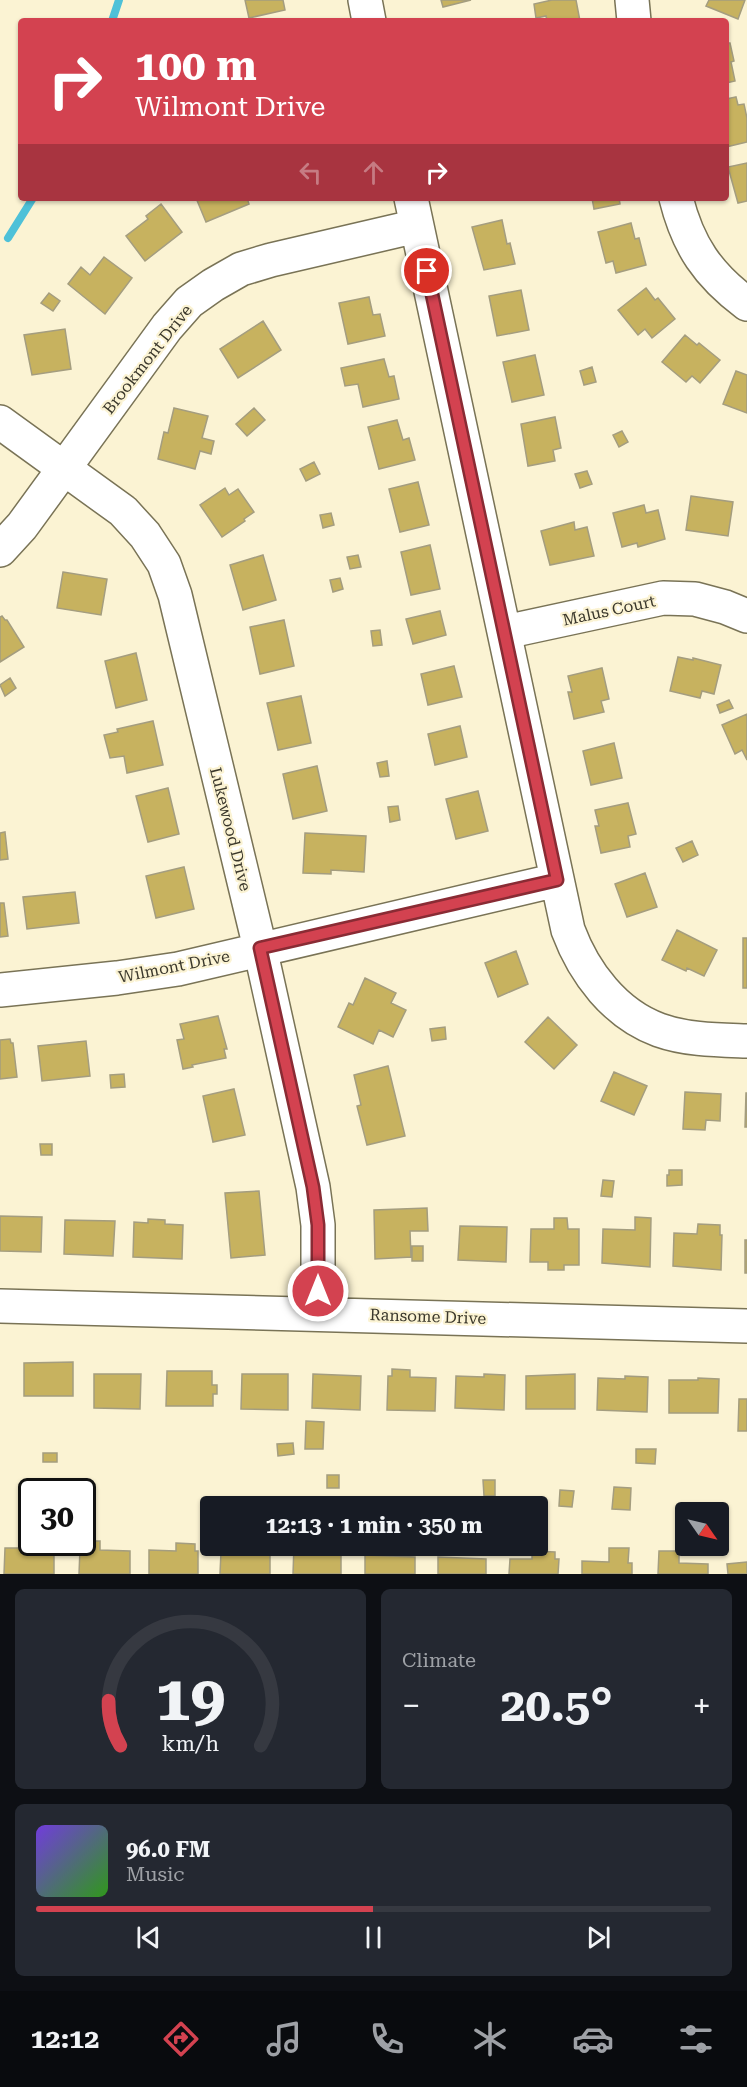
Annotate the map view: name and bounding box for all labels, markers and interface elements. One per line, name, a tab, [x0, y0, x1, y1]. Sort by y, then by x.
text: 100 m	[135, 41, 257, 90]
icon: right	[36, 42, 114, 120]
text: Wilmont Drive	[135, 91, 325, 123]
icon: left	[294, 156, 327, 189]
icon: ahead	[357, 156, 390, 189]
icon: right	[420, 156, 453, 189]
pin	[401, 245, 452, 296]
icon: arrive	[410, 254, 443, 287]
street label: Brookmont Drive	[99, 301, 196, 418]
street label: Malus Court	[561, 591, 657, 630]
street label: Lukewood Drive	[206, 765, 255, 893]
street label: Wilmont Drive	[117, 946, 231, 987]
position arrow	[286, 1259, 350, 1323]
street label: Ransome Drive	[369, 1305, 487, 1328]
speed limit sign: 30	[18, 1478, 96, 1556]
north arrow	[675, 1502, 729, 1556]
map controls	[675, 1502, 729, 1556]
text: 12:13 · 1 min · 350 m	[265, 1513, 483, 1538]
text: Climate	[402, 1648, 476, 1672]
text: 19	[156, 1662, 225, 1735]
text: 20.5°	[500, 1679, 613, 1732]
text: −	[402, 1686, 420, 1725]
text: +	[693, 1686, 711, 1725]
text: km/h	[162, 1731, 219, 1756]
text: 96.0 FM	[126, 1837, 210, 1862]
text: Music	[126, 1862, 185, 1886]
icon: previous	[132, 1921, 165, 1954]
icon: pause	[357, 1921, 390, 1954]
icon: next	[582, 1921, 615, 1954]
icon: directions	[160, 2018, 202, 2060]
icon: music	[263, 2018, 305, 2060]
icon: phone	[366, 2018, 408, 2060]
icon: climate	[469, 2018, 511, 2060]
icon: car	[572, 2018, 614, 2060]
icon: filters	[675, 2018, 717, 2060]
text: 12:12	[30, 2023, 99, 2055]

